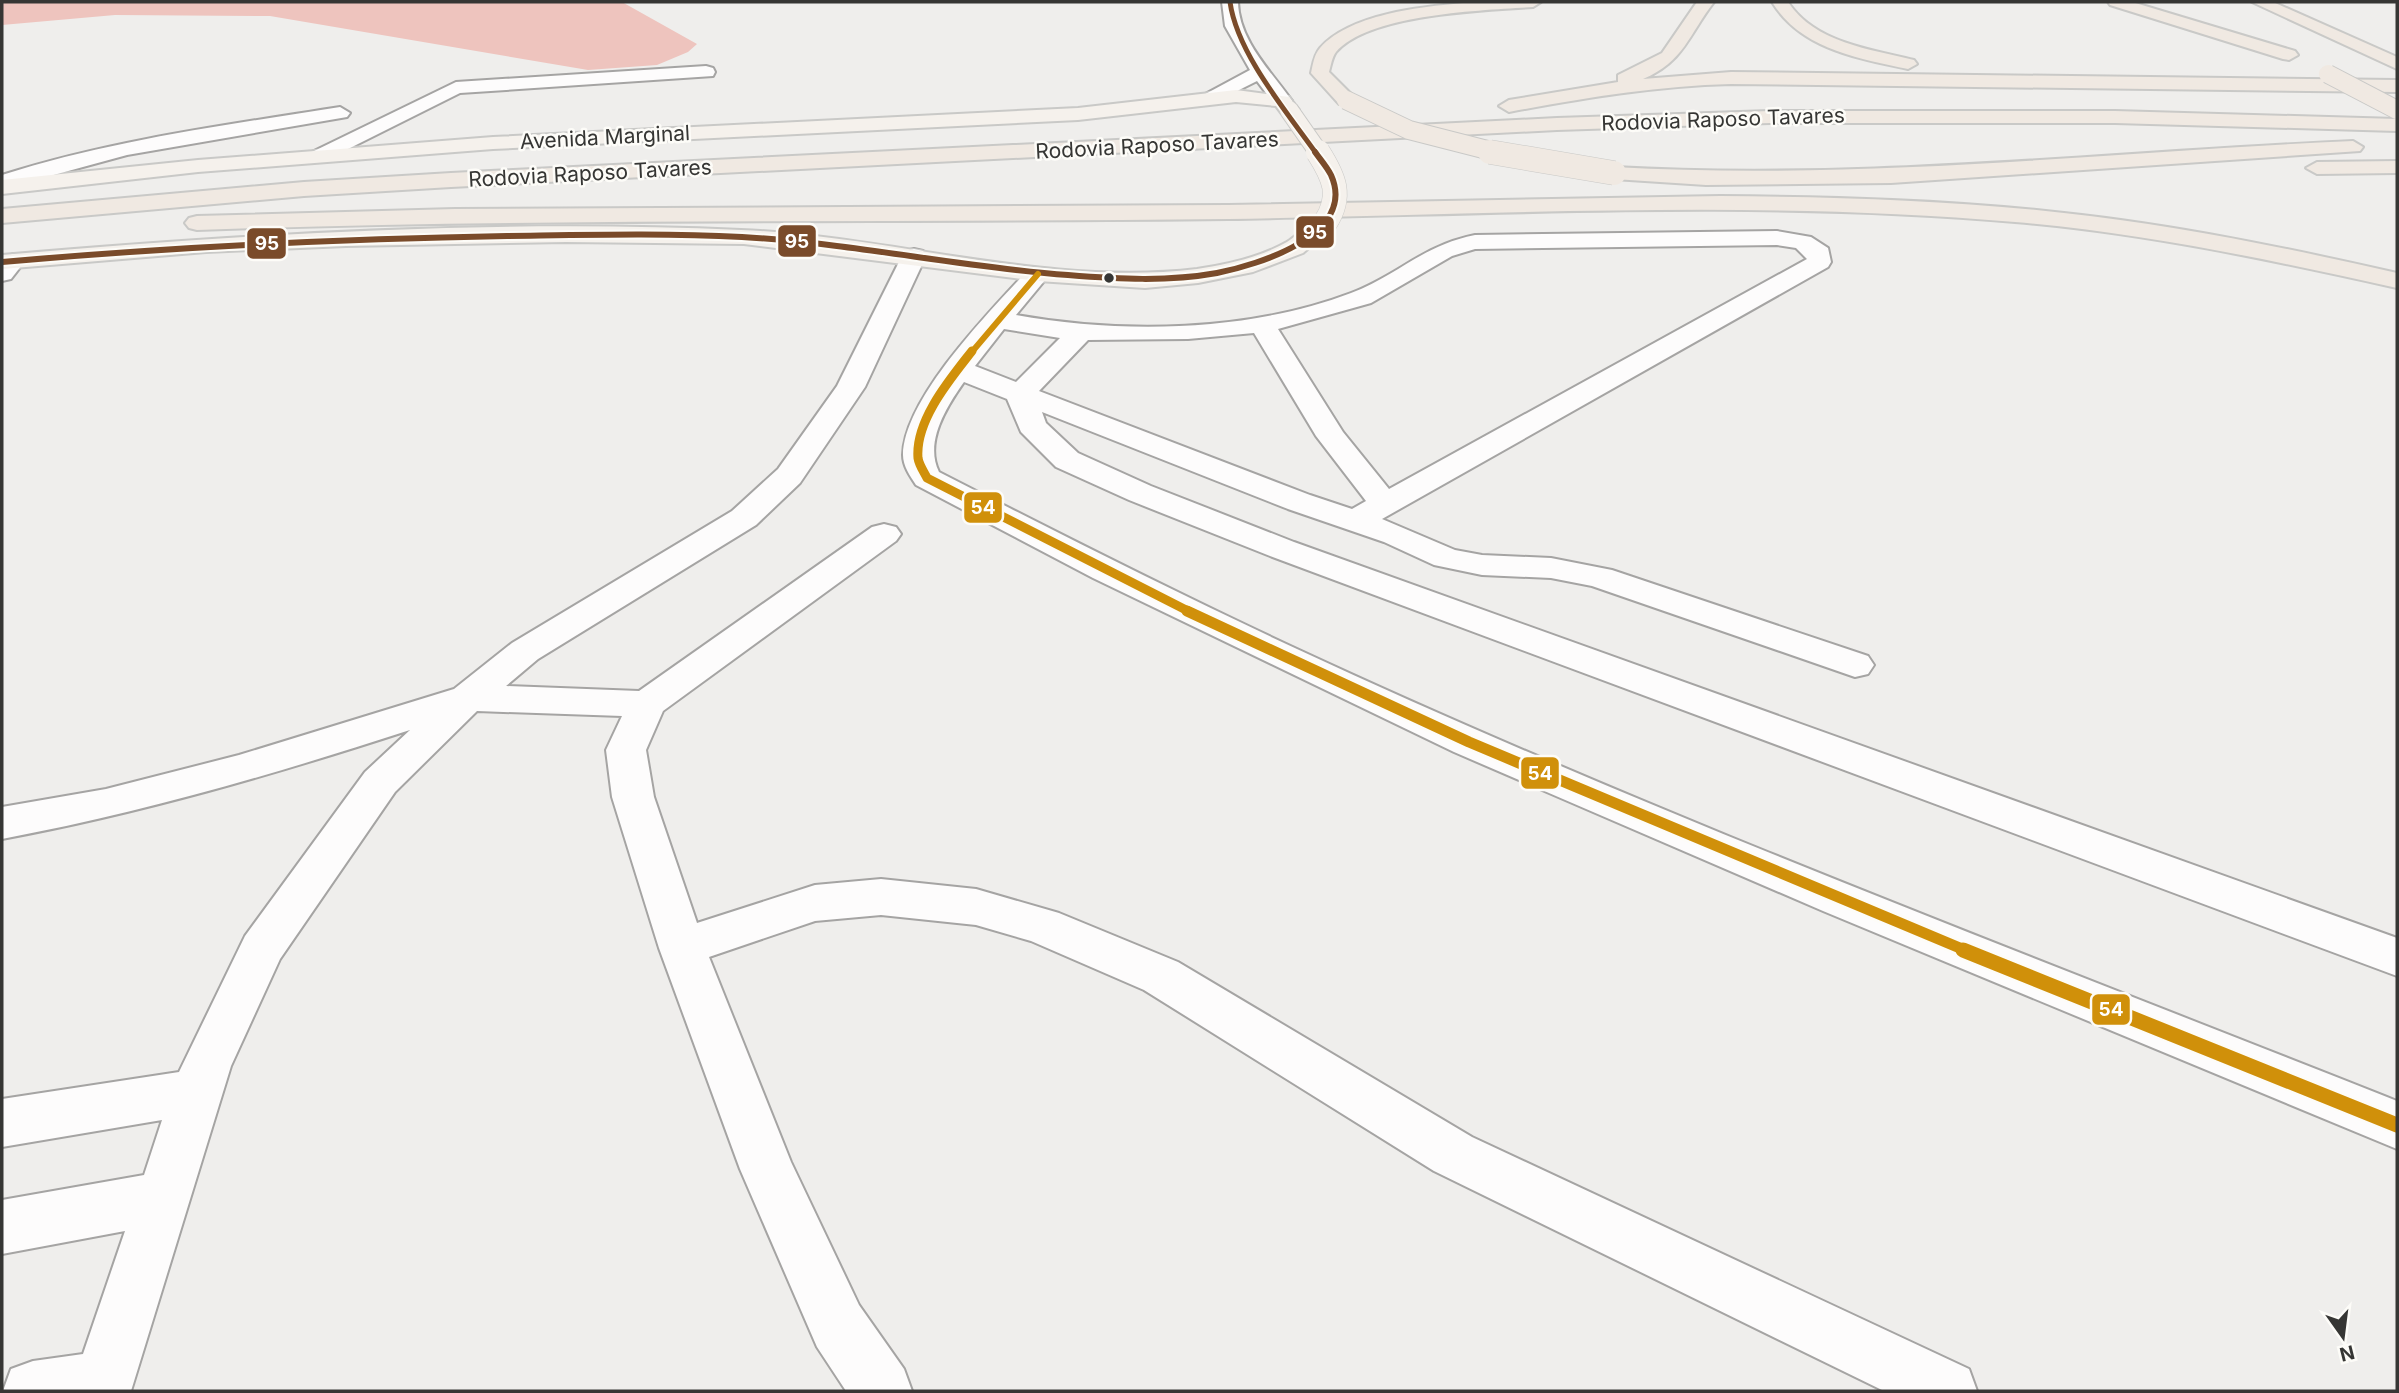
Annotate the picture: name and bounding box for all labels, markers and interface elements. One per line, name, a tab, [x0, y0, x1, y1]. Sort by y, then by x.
street label: Rodovia Raposo Tavares	[1601, 102, 1845, 136]
street label: Avenida Marginal	[519, 120, 691, 154]
street label: Rodovia Raposo Tavares	[1035, 126, 1279, 164]
street label: Rodovia Raposo Tavares	[468, 154, 712, 192]
line badge: 95	[1295, 215, 1335, 249]
text: 95	[1303, 221, 1327, 244]
line badge: 95	[777, 224, 817, 258]
line badge: 95	[246, 227, 287, 260]
text: 95	[785, 230, 809, 253]
text: 95	[255, 232, 279, 255]
unlabelled marker	[1102, 271, 1116, 285]
line badge: 54	[963, 491, 1003, 524]
text: 54	[971, 496, 996, 519]
line badge: 54	[1520, 756, 1560, 790]
text: 54	[1528, 762, 1553, 785]
line badge: 54	[2091, 993, 2131, 1026]
text: 54	[2099, 998, 2124, 1021]
north arrow	[2308, 1302, 2378, 1372]
text: N	[2337, 1340, 2357, 1366]

